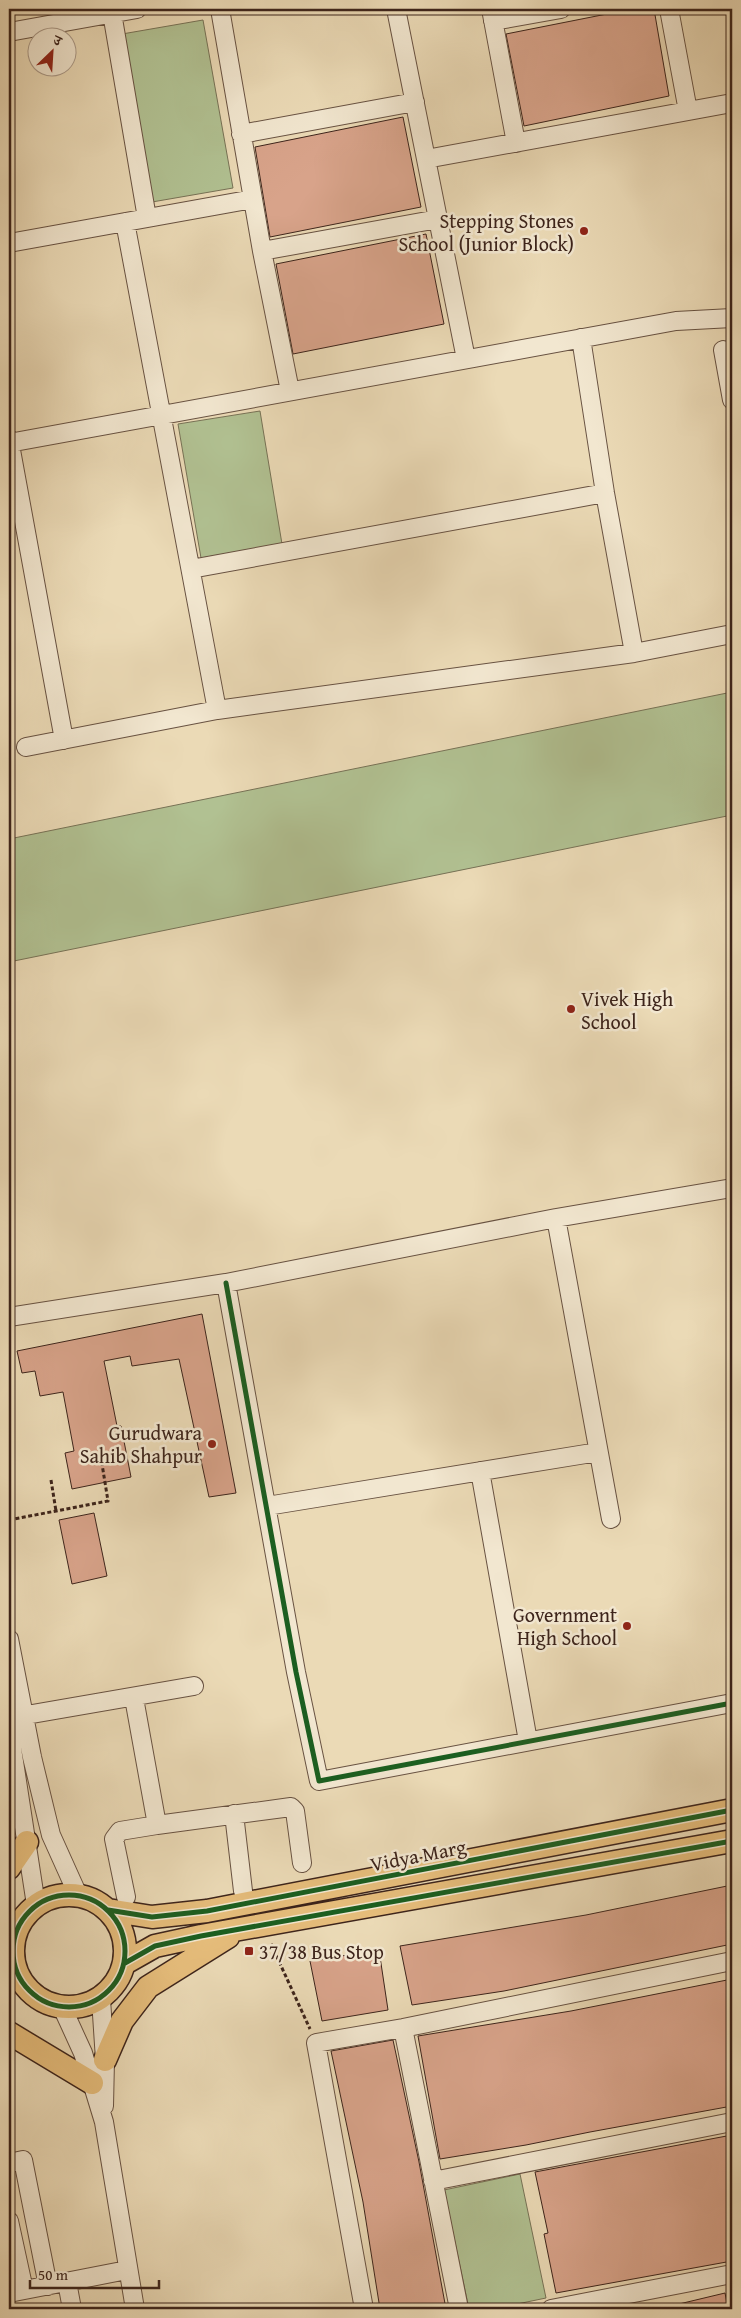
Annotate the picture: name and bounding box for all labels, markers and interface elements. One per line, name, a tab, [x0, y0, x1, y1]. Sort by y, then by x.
north arrow	[28, 28, 78, 78]
text: उ	[49, 29, 66, 51]
place label: Stepping Stones School (Junior Block)	[398, 206, 574, 258]
marker: Stepping Stones School (Junior Block)	[578, 225, 590, 237]
place label: Vivek High School	[581, 984, 673, 1036]
marker: Vivek High School	[565, 1003, 577, 1015]
place label: Gurudwara Sahib Shahpur	[80, 1418, 203, 1470]
marker: Gurudwara Sahib Shahpur	[206, 1438, 218, 1450]
place label: Government High School	[513, 1600, 617, 1652]
marker: Government High School	[621, 1620, 633, 1632]
street label: Vidya Marg	[368, 1832, 468, 1878]
place label: 37/38 Bus Stop	[259, 1937, 384, 1966]
marker: 37/38 Bus Stop	[243, 1945, 255, 1957]
scale bar	[30, 2258, 159, 2290]
text: 50 m	[38, 2264, 69, 2285]

